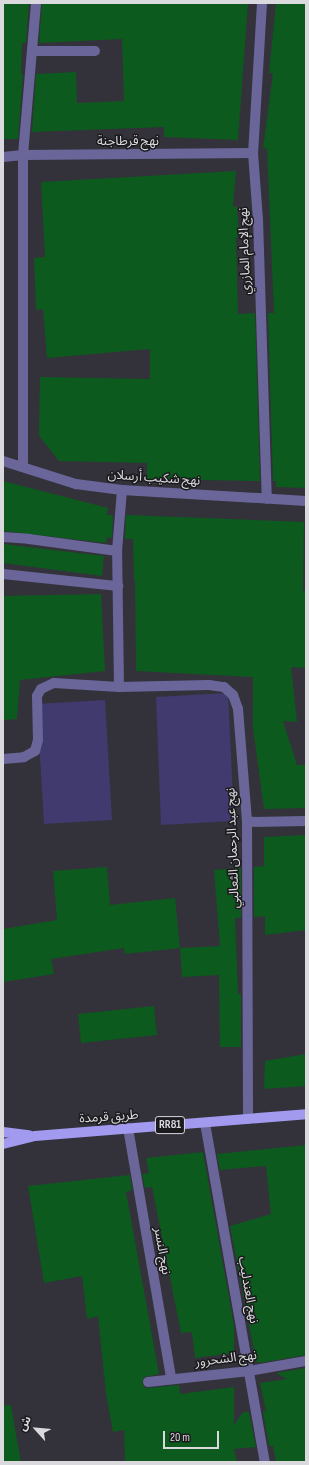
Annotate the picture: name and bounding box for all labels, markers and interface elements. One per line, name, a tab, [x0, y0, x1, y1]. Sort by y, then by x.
street label: نهج قرطاجنة	[97, 133, 159, 149]
street label: نهج الإمام المازري	[236, 207, 254, 295]
street label: نهج شكيب أرسلان	[107, 467, 201, 489]
street label: نهج عبد الرحمان الثعالبي	[223, 787, 243, 909]
street label: طريق قرمدة	[79, 1107, 139, 1127]
road number: RR81	[154, 1115, 186, 1135]
street label: نهج النسر	[150, 1226, 174, 1276]
street label: نهج العندليب	[234, 1255, 262, 1325]
street label: نهج الشحرور	[194, 1347, 258, 1371]
north arrow	[16, 1409, 56, 1449]
text: ش	[16, 1414, 34, 1433]
scale bar	[165, 1423, 221, 1449]
text: 20 m	[170, 1430, 190, 1445]

